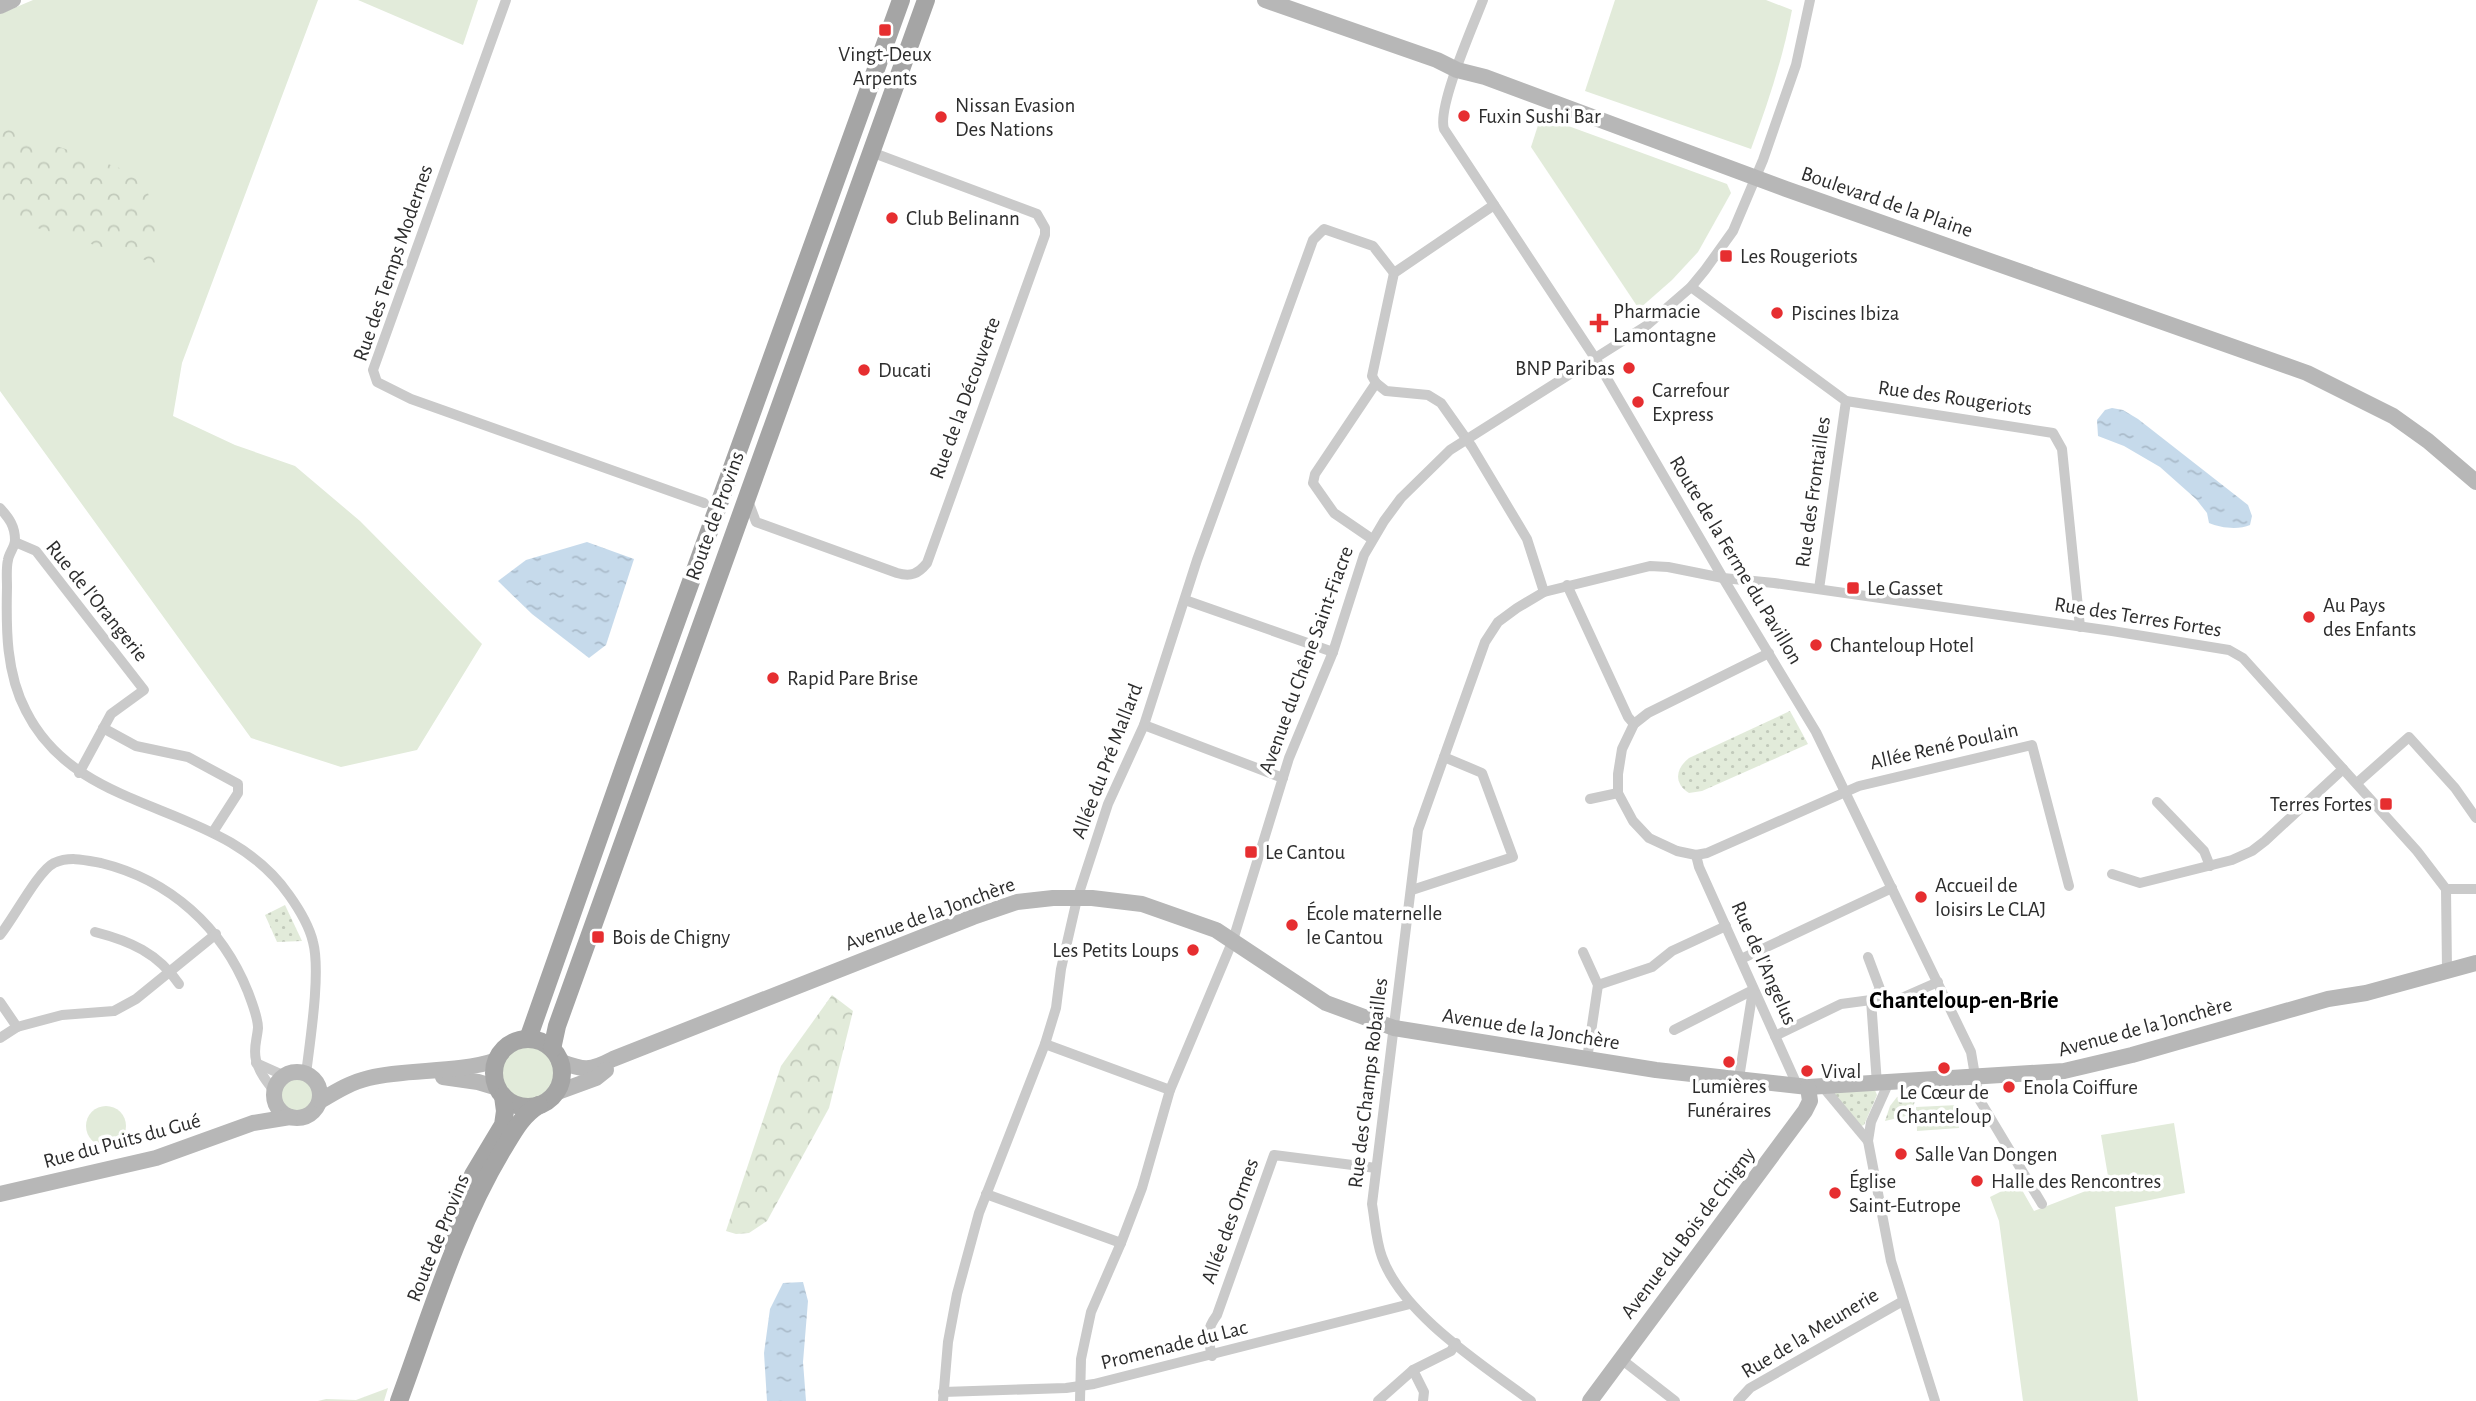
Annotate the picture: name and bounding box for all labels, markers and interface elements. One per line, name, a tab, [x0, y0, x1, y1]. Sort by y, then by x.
marker: Vingt-Deux Arpents	[877, 22, 893, 38]
place label: Vingt-Deux Arpents	[838, 44, 932, 89]
place label: Nissan Evasion Des Nations	[955, 95, 1075, 140]
place label: Fuxin Sushi Bar	[1478, 106, 1601, 127]
marker: Fuxin Sushi Bar	[1456, 108, 1472, 124]
marker: Nissan Evasion Des Nations	[933, 109, 949, 125]
street label: Rue des Temps Modernes	[349, 162, 437, 364]
street label: Boulevard de la Plaine	[1799, 163, 1975, 241]
place label: Club Belinann	[906, 208, 1020, 229]
marker: Club Belinann	[884, 210, 900, 226]
place label: Les Rougeriots	[1740, 246, 1858, 267]
marker: Les Rougeriots	[1718, 248, 1734, 264]
place label: Pharmacie Lamontagne	[1613, 301, 1716, 346]
place label: Piscines Ibiza	[1791, 303, 1900, 324]
marker: Piscines Ibiza	[1769, 305, 1785, 321]
street label: Rue de la Découverte	[926, 314, 1004, 482]
marker: Pharmacie Lamontagne	[1591, 315, 1607, 331]
place label: BNP Paribas	[1515, 358, 1615, 379]
place label: Ducati	[878, 360, 932, 381]
marker: BNP Paribas	[1621, 360, 1637, 376]
marker: Ducati	[856, 362, 872, 378]
street label: Rue des Rougeriots	[1877, 377, 2033, 419]
place label: Carrefour Express	[1652, 380, 1729, 425]
marker: Carrefour Express	[1630, 394, 1646, 410]
street label: Rue des Frontailles	[1792, 415, 1834, 569]
street label: Route de Provins	[682, 449, 748, 583]
street label: Route de la Ferme du Pavillon	[1666, 452, 1806, 668]
street label: Rue de l'Orangerie	[42, 536, 152, 666]
street label: Avenue du Chêne Saint-Fiacre	[1255, 543, 1357, 777]
place label: Le Gasset	[1867, 578, 1943, 599]
marker: Le Gasset	[1845, 580, 1861, 596]
street label: Rue des Terres Fortes	[2053, 593, 2223, 641]
place label: Au Pays des Enfants	[2323, 595, 2416, 640]
marker: Au Pays des Enfants	[2301, 609, 2317, 625]
place label: Chanteloup Hotel	[1830, 635, 1974, 656]
marker: Chanteloup Hotel	[1808, 637, 1824, 653]
place label: Rapid Pare Brise	[787, 668, 918, 689]
marker: Rapid Pare Brise	[765, 670, 781, 686]
street label: Allée du Pré Mallard	[1068, 680, 1146, 842]
street label: Allée René Poulain	[1868, 719, 2020, 773]
place label: Terres Fortes	[2270, 794, 2372, 815]
marker: Terres Fortes	[2378, 796, 2394, 812]
place label: Le Cantou	[1265, 842, 1346, 863]
marker: Le Cantou	[1243, 844, 1259, 860]
street label: Avenue de la Jonchère	[842, 873, 1018, 955]
place label: Accueil de loisirs Le CLAJ	[1935, 875, 2046, 920]
marker: Accueil de loisirs Le CLAJ	[1913, 889, 1929, 905]
street label: Rue de l'Angelus	[1727, 898, 1801, 1028]
place label: École maternelle le Cantou	[1306, 901, 1442, 948]
marker: École maternelle le Cantou	[1284, 917, 1300, 933]
place label: Bois de Chigny	[612, 927, 730, 948]
marker: Bois de Chigny	[590, 929, 606, 945]
place label: Les Petits Loups	[1052, 940, 1179, 961]
marker: Les Petits Loups	[1185, 942, 1201, 958]
street label: Rue des Champs Robailles	[1345, 977, 1391, 1189]
district label: Chanteloup-en-Brie	[1869, 989, 2059, 1013]
street label: Avenue de la Jonchère	[2056, 994, 2234, 1060]
street label: Avenue de la Jonchère	[1441, 1005, 1621, 1053]
marker: Lumières Funéraires	[1721, 1054, 1737, 1070]
marker: Le Cœur de Chanteloup	[1936, 1060, 1952, 1076]
place label: Vival	[1821, 1061, 1861, 1082]
marker: Vival	[1799, 1063, 1815, 1079]
place label: Lumières Funéraires	[1687, 1076, 1771, 1121]
place label: Enola Coiffure	[2023, 1077, 2138, 1098]
marker: Enola Coiffure	[2001, 1079, 2017, 1095]
place label: Le Cœur de Chanteloup	[1896, 1082, 1992, 1127]
street label: Rue du Puits du Gué	[41, 1110, 203, 1172]
street label: Avenue du Bois de Chigny	[1617, 1144, 1759, 1322]
place label: Salle Van Dongen	[1915, 1144, 2057, 1165]
marker: Salle Van Dongen	[1893, 1146, 1909, 1162]
street label: Allée des Ormes	[1198, 1156, 1262, 1286]
place label: Église Saint-Eutrope	[1849, 1169, 1961, 1216]
street label: Route de Provins	[403, 1171, 473, 1305]
place label: Halle des Rencontres	[1991, 1171, 2161, 1192]
marker: Halle des Rencontres	[1969, 1173, 1985, 1189]
marker: Église Saint-Eutrope	[1827, 1185, 1843, 1201]
street label: Rue de la Meunerie	[1738, 1284, 1882, 1382]
street label: Promenade du Lac	[1099, 1317, 1249, 1373]

